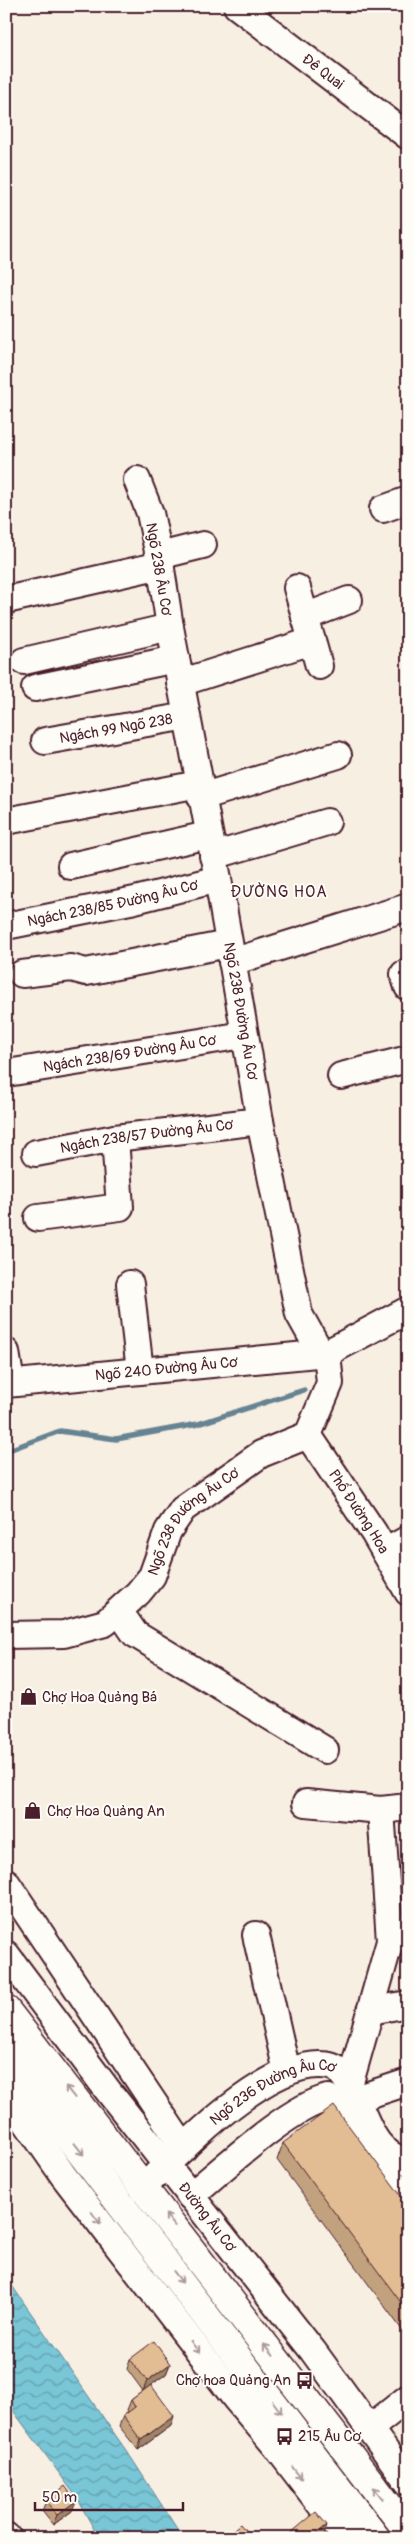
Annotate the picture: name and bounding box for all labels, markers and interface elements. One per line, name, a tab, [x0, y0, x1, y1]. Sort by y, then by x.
street label: Đê Quai	[298, 50, 348, 94]
street label: Ngõ 238 Âu Cơ	[141, 521, 176, 618]
street label: Ngách 99 Ngõ 238	[58, 710, 174, 748]
street label: Ngách 238/85 Đường Âu Cơ	[26, 875, 201, 931]
district label: ĐƯỜNG HOA	[230, 882, 328, 902]
street label: Ngõ 238 Đường Âu Cơ	[219, 941, 262, 1082]
street label: Ngách 238/69 Đường Âu Cơ	[42, 1031, 218, 1077]
street label: Ngách 238/57 Đường Âu Cơ	[59, 1115, 235, 1158]
street label: Ngõ 240 Đường Âu Cơ	[94, 1353, 239, 1385]
street label: Ngõ 238 Đường Âu Cơ	[144, 1463, 244, 1578]
street label: Phố Đường Hoa	[324, 1466, 393, 1557]
shop icon: Chợ Hoa Quảng Bá	[18, 1687, 38, 1707]
place label: Chợ Hoa Quảng Bá	[42, 1688, 157, 1707]
shop icon: Chợ Hoa Quảng An	[23, 1801, 43, 1821]
place label: Chợ Hoa Quảng An	[47, 1802, 165, 1821]
street label: Ngõ 236 Đường Âu Cơ	[206, 2056, 339, 2130]
one-way arrow	[65, 2085, 75, 2099]
one-way arrow	[73, 2142, 84, 2155]
street label: Đường Âu Cơ	[174, 2179, 241, 2256]
one-way arrow	[90, 2211, 101, 2224]
one-way arrow	[165, 2213, 175, 2227]
one-way arrow	[172, 2271, 183, 2284]
one-way arrow	[189, 2340, 200, 2353]
one-way arrow	[263, 2344, 274, 2357]
bus stop icon: Chợ hoa Quảng An	[295, 2370, 315, 2390]
place label: Chợ hoa Quảng An	[176, 2371, 291, 2390]
one-way arrow	[271, 2400, 282, 2413]
bus stop icon: 215 Âu Cơ	[274, 2426, 294, 2446]
place label: 215 Âu Cơ	[298, 2427, 362, 2446]
one-way arrow	[291, 2466, 302, 2479]
scale bar	[35, 2479, 182, 2511]
one-way arrow	[373, 2486, 384, 2499]
text: 50 m	[42, 2488, 77, 2507]

